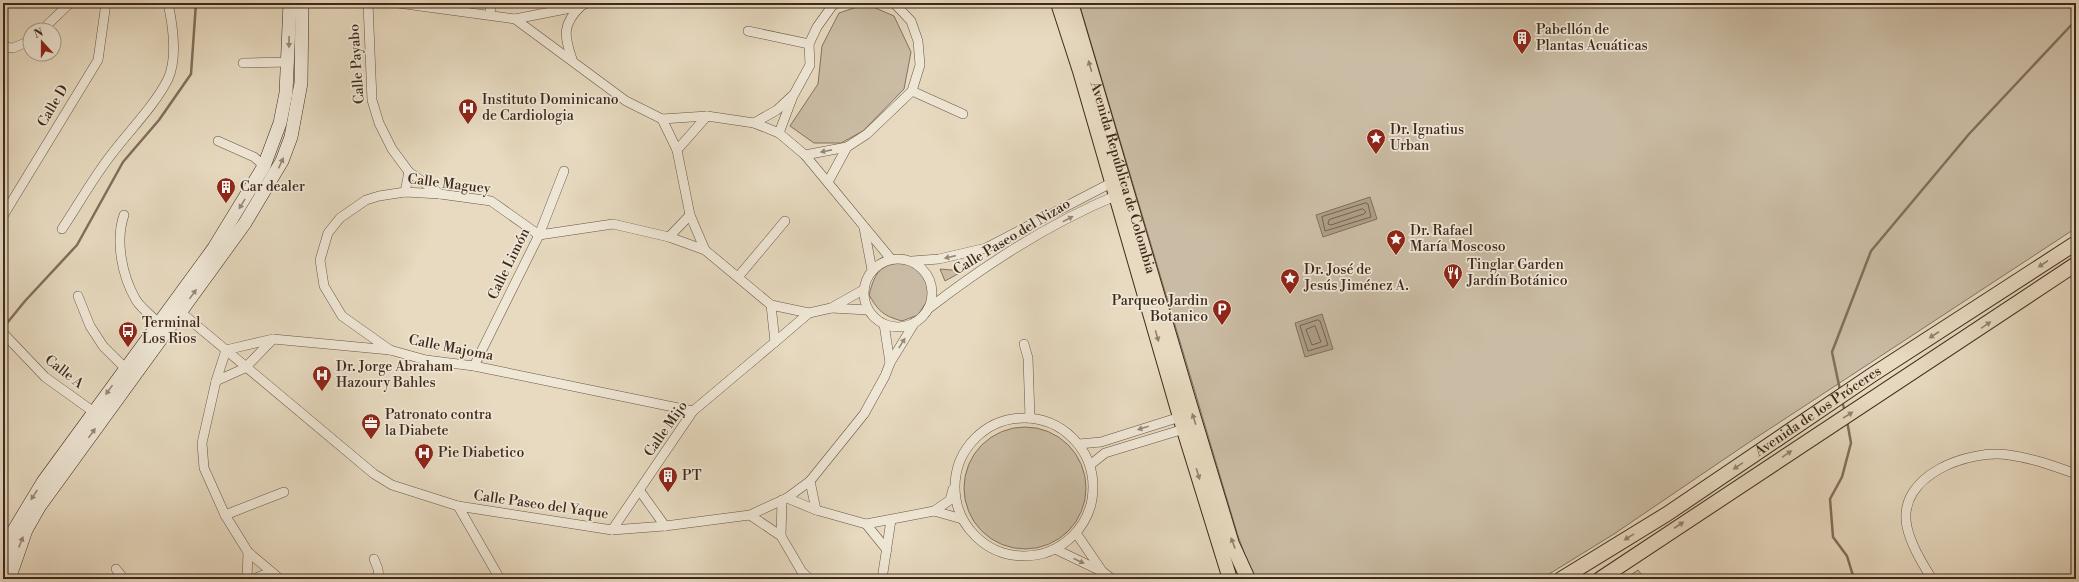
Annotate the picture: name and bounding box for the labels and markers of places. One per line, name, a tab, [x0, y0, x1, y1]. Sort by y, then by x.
place label: Pabellón de Plantas Acuáticas	[1536, 21, 1648, 55]
building icon: Pabellón de Plantas Acuáticas	[1511, 27, 1533, 55]
place label: Instituto Dominicano de Cardiologia	[482, 91, 619, 125]
hospital icon: Instituto Dominicano de Cardiologia	[457, 97, 479, 125]
place label: Dr. Ignatius Urban	[1390, 121, 1464, 155]
place icon: Dr. Ignatius Urban	[1365, 127, 1387, 155]
building icon: Car dealer	[215, 176, 237, 204]
place label: Car dealer	[240, 178, 305, 196]
place label: Dr. Rafael María Moscoso	[1410, 222, 1506, 256]
place icon: Dr. Rafael María Moscoso	[1385, 228, 1407, 256]
place label: Tinglar Garden Jardín Botánico	[1466, 256, 1568, 290]
place label: Dr. José de Jesús Jiménez A.	[1303, 261, 1409, 295]
restaurant icon: Tinglar Garden Jardín Botánico	[1442, 262, 1464, 290]
place icon: Dr. José de Jesús Jiménez A.	[1279, 267, 1301, 295]
place label: Parqueo Jardin Botanico	[1112, 292, 1209, 326]
parking icon: Parqueo Jardin Botanico	[1211, 298, 1233, 326]
place label: Terminal Los Rios	[142, 314, 200, 348]
bus stop icon: Terminal Los Rios	[117, 320, 139, 348]
place label: Dr. Jorge Abraham Hazoury Bahles	[336, 358, 453, 392]
hospital icon: Dr. Jorge Abraham Hazoury Bahles	[311, 364, 333, 392]
place label: Patronato contra la Diabete	[385, 406, 493, 440]
office icon: Patronato contra la Diabete	[360, 412, 382, 440]
hospital icon: Pie Diabetico	[413, 442, 435, 470]
place label: Pie Diabetico	[438, 444, 524, 462]
building icon: PT	[657, 465, 679, 493]
place label: PT	[682, 467, 702, 485]

